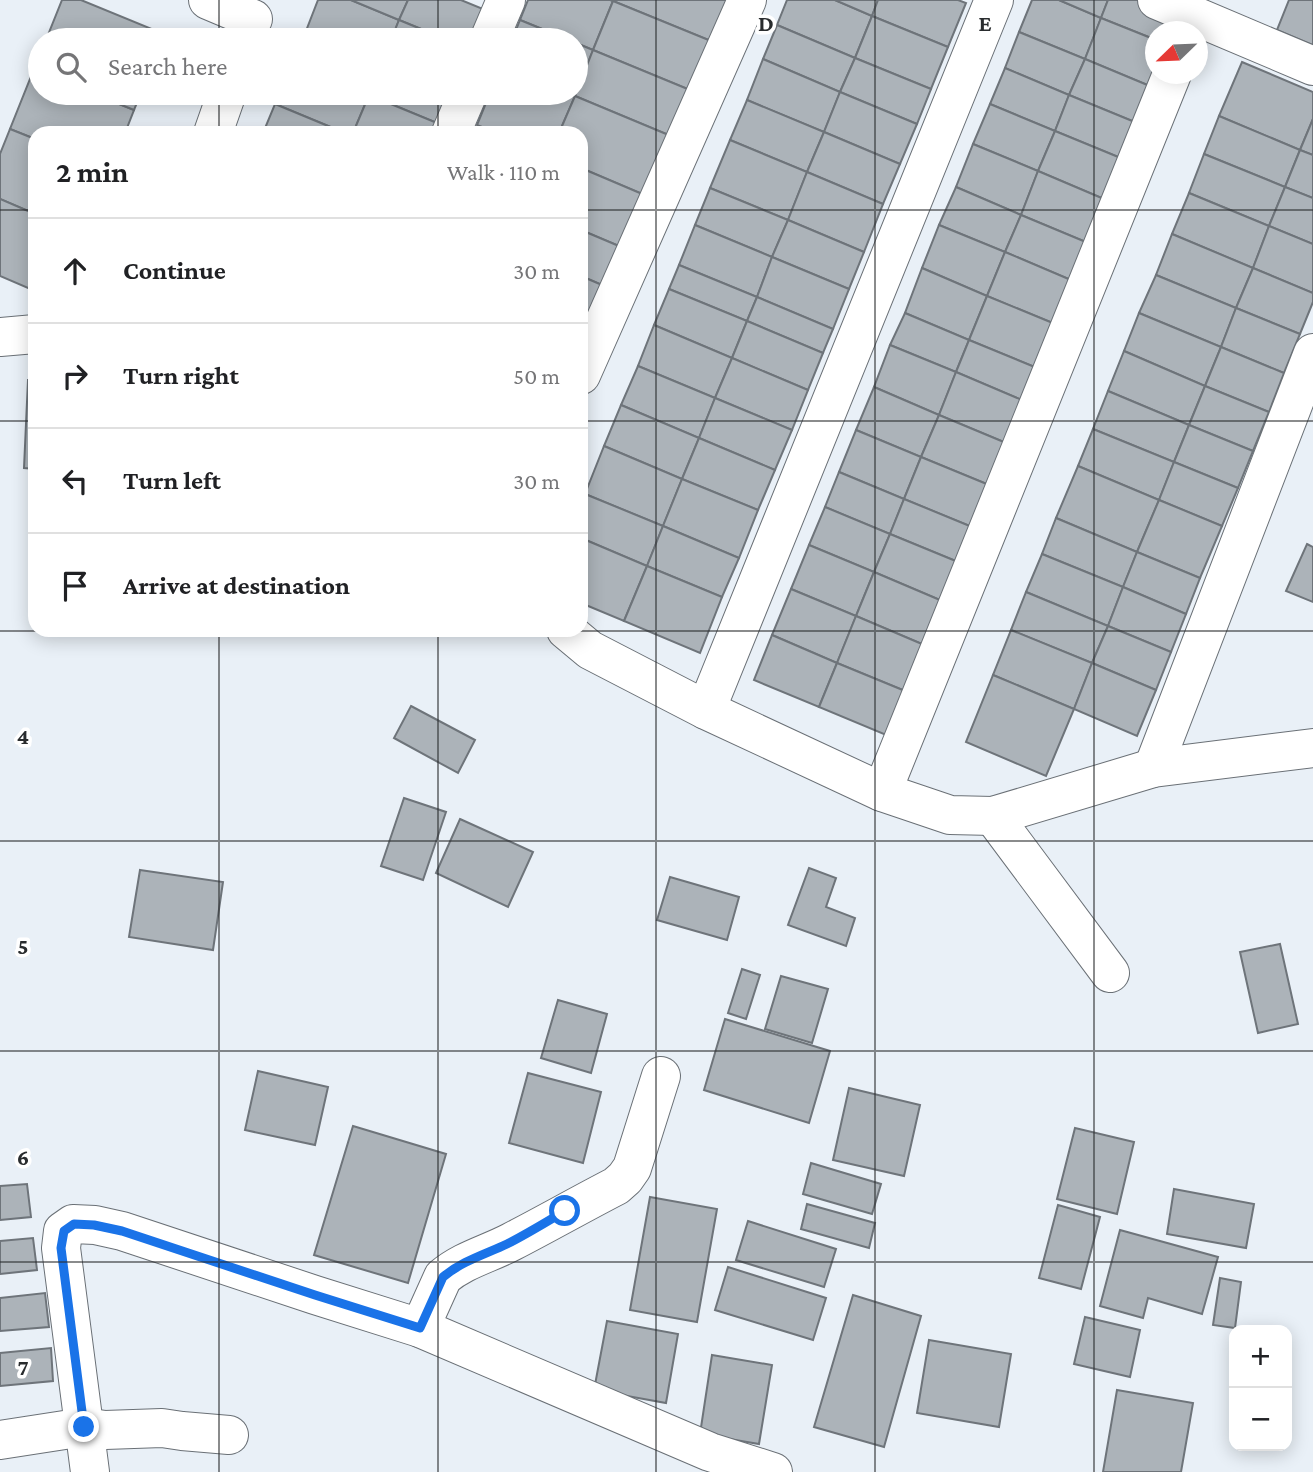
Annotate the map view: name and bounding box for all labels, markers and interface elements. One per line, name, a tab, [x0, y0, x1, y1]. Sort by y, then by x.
text: D	[758, 10, 774, 36]
text: E	[978, 10, 992, 36]
north arrow	[1145, 21, 1208, 84]
search box	[28, 28, 588, 105]
icon: search	[52, 48, 90, 86]
text: Search here	[108, 52, 227, 81]
text: 2 min	[56, 155, 128, 188]
text: Walk · 110 m	[447, 159, 560, 185]
icon: ahead	[56, 252, 94, 290]
text: Continue	[123, 256, 226, 285]
text: 30 m	[513, 258, 560, 284]
icon: right	[56, 357, 94, 395]
text: Turn right	[123, 361, 239, 390]
text: 50 m	[513, 363, 560, 389]
icon: left	[56, 462, 94, 500]
text: Turn left	[123, 466, 221, 495]
text: 30 m	[513, 468, 560, 494]
icon: arrive	[56, 567, 94, 605]
text: Arrive at destination	[123, 571, 350, 600]
text: 4	[17, 723, 29, 749]
text: 5	[17, 933, 29, 959]
text: 6	[17, 1144, 29, 1170]
route start	[549, 1195, 580, 1226]
map controls	[1229, 1325, 1292, 1451]
button: +	[1229, 1325, 1292, 1388]
text: 7	[17, 1354, 29, 1380]
button: −	[1229, 1388, 1292, 1451]
route end	[68, 1411, 99, 1442]

